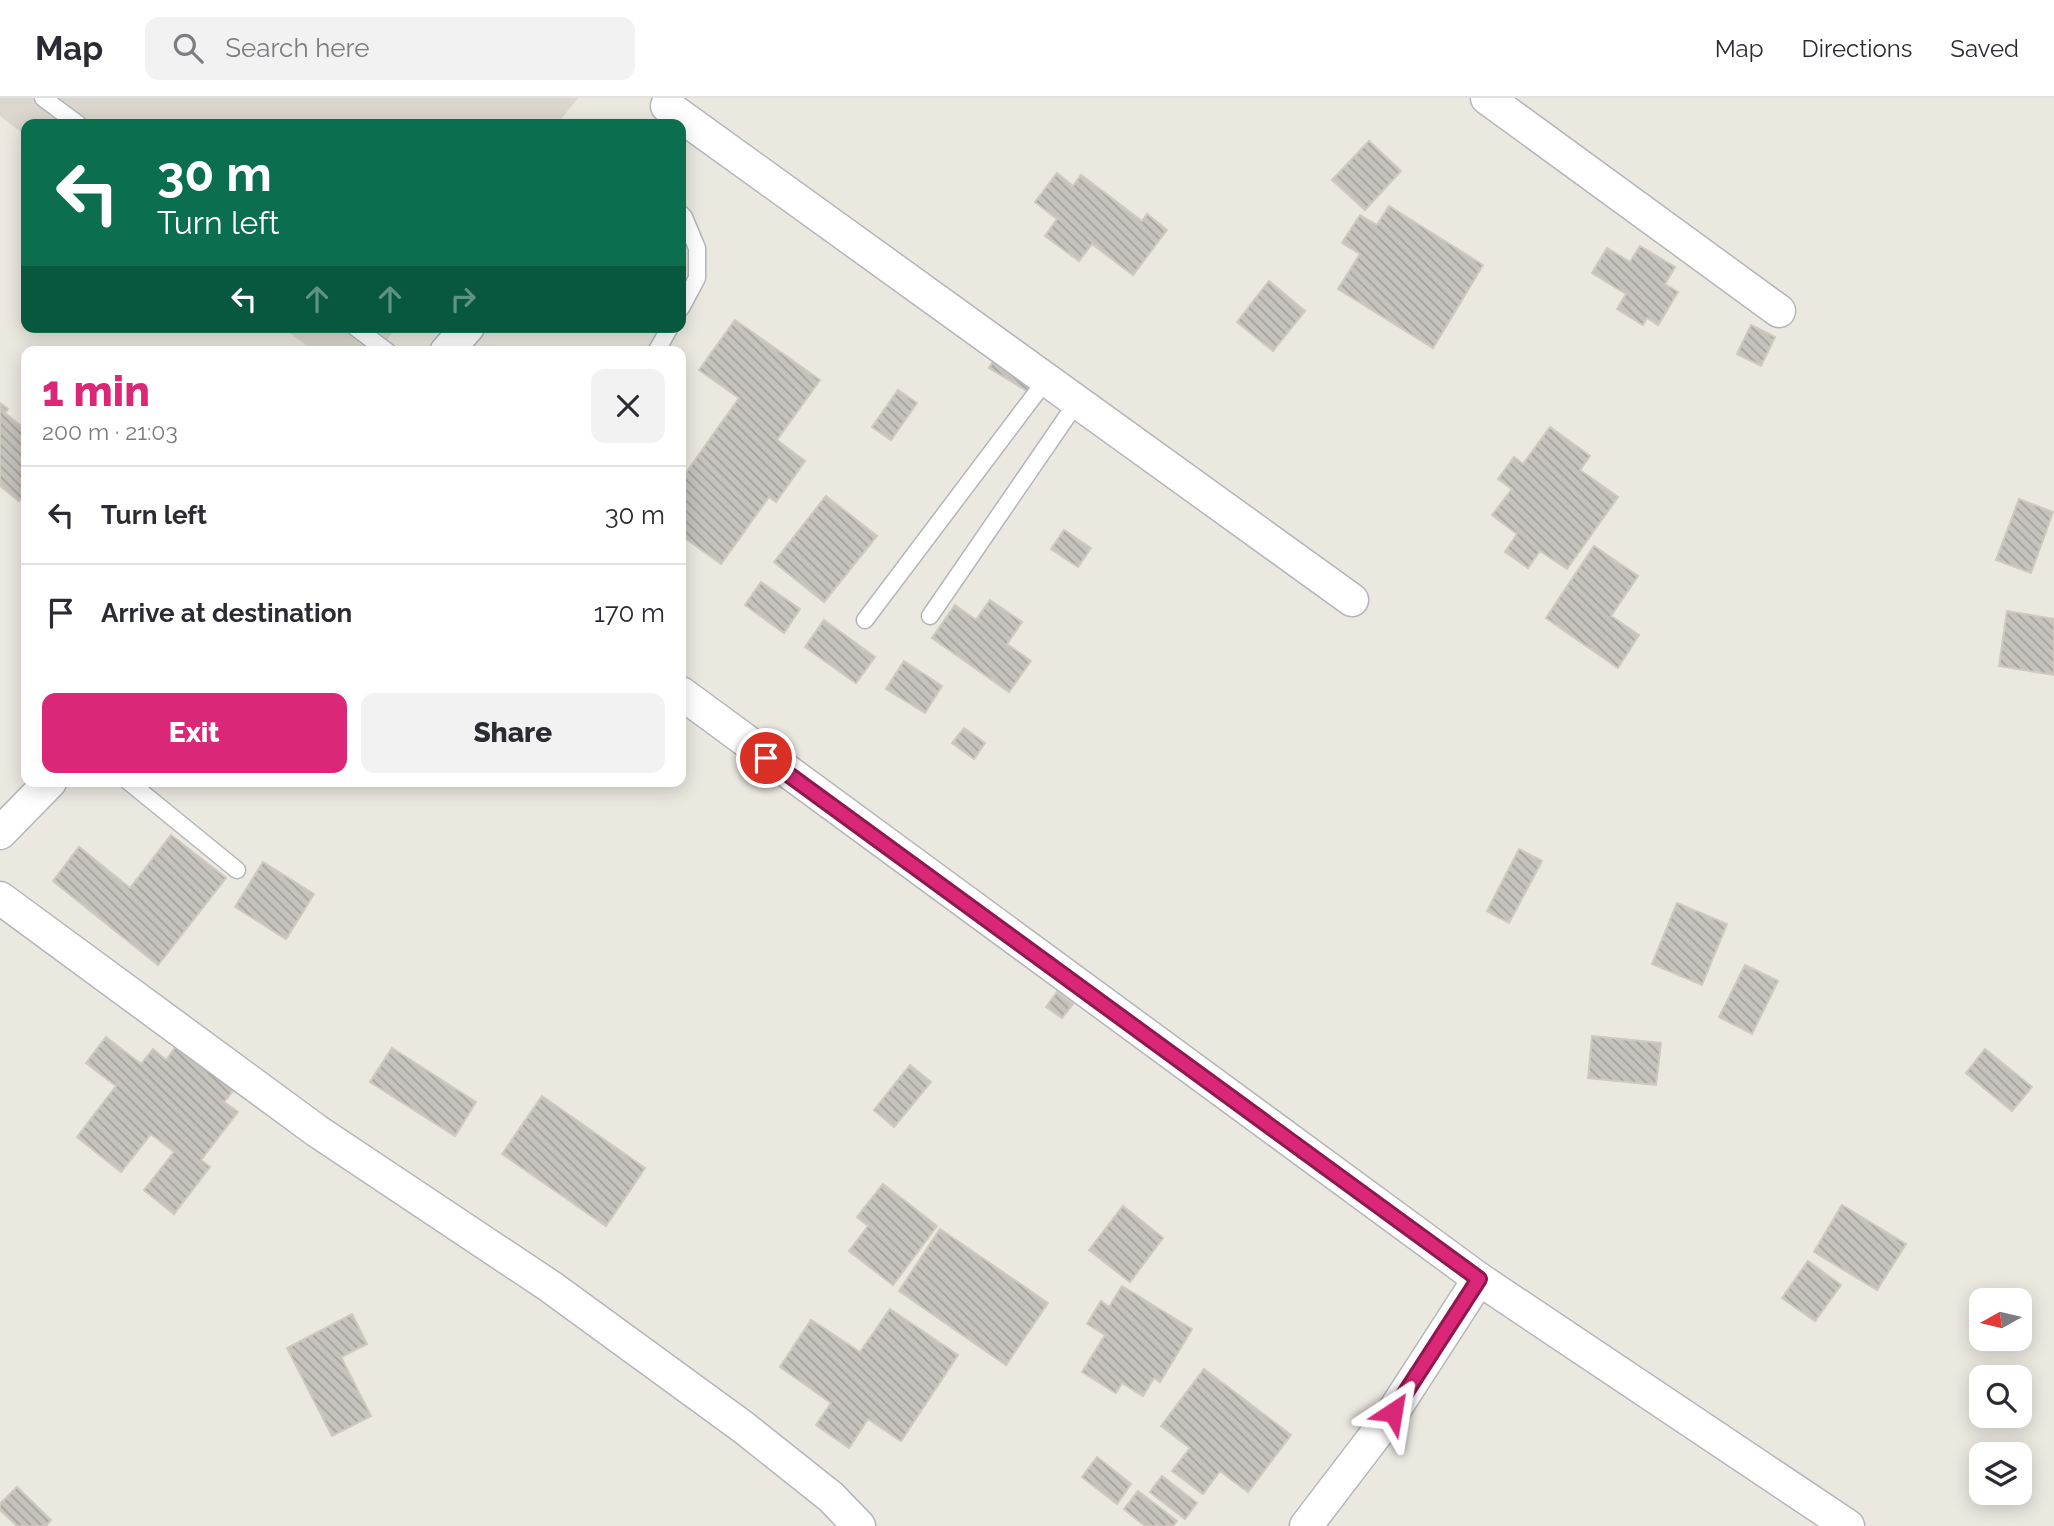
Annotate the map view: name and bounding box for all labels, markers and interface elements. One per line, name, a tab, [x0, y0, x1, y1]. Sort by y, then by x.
search box	[145, 17, 635, 80]
text: Map	[35, 29, 103, 68]
icon: search	[169, 29, 207, 67]
text: Search here	[225, 33, 370, 63]
text: Map	[1715, 34, 1764, 63]
text: Directions	[1802, 34, 1912, 63]
text: Saved	[1950, 34, 2019, 63]
text: 30 m	[157, 145, 272, 202]
icon: left	[42, 147, 133, 238]
text: Turn left	[157, 204, 279, 241]
icon: left	[225, 280, 263, 318]
icon: ahead	[298, 280, 336, 318]
icon: ahead	[371, 280, 409, 318]
icon: right	[444, 280, 482, 318]
text: 1 min	[42, 367, 150, 416]
button: close	[591, 369, 665, 443]
text: 200 m · 21:03	[42, 418, 178, 445]
icon: left	[42, 496, 80, 534]
text: Turn left	[101, 500, 207, 530]
text: 30 m	[605, 500, 665, 530]
icon: arrive	[42, 594, 80, 632]
text: Arrive at destination	[101, 598, 352, 628]
text: 170 m	[594, 598, 665, 628]
button: Exit	[42, 693, 347, 773]
button: Share	[361, 693, 665, 773]
pin	[736, 728, 796, 788]
icon: arrive	[747, 739, 785, 777]
north arrow	[1969, 1288, 2032, 1351]
map controls	[1969, 1288, 2032, 1505]
button: search	[1969, 1365, 2032, 1428]
position arrow	[1356, 1375, 1430, 1449]
button: layers	[1969, 1442, 2032, 1505]

